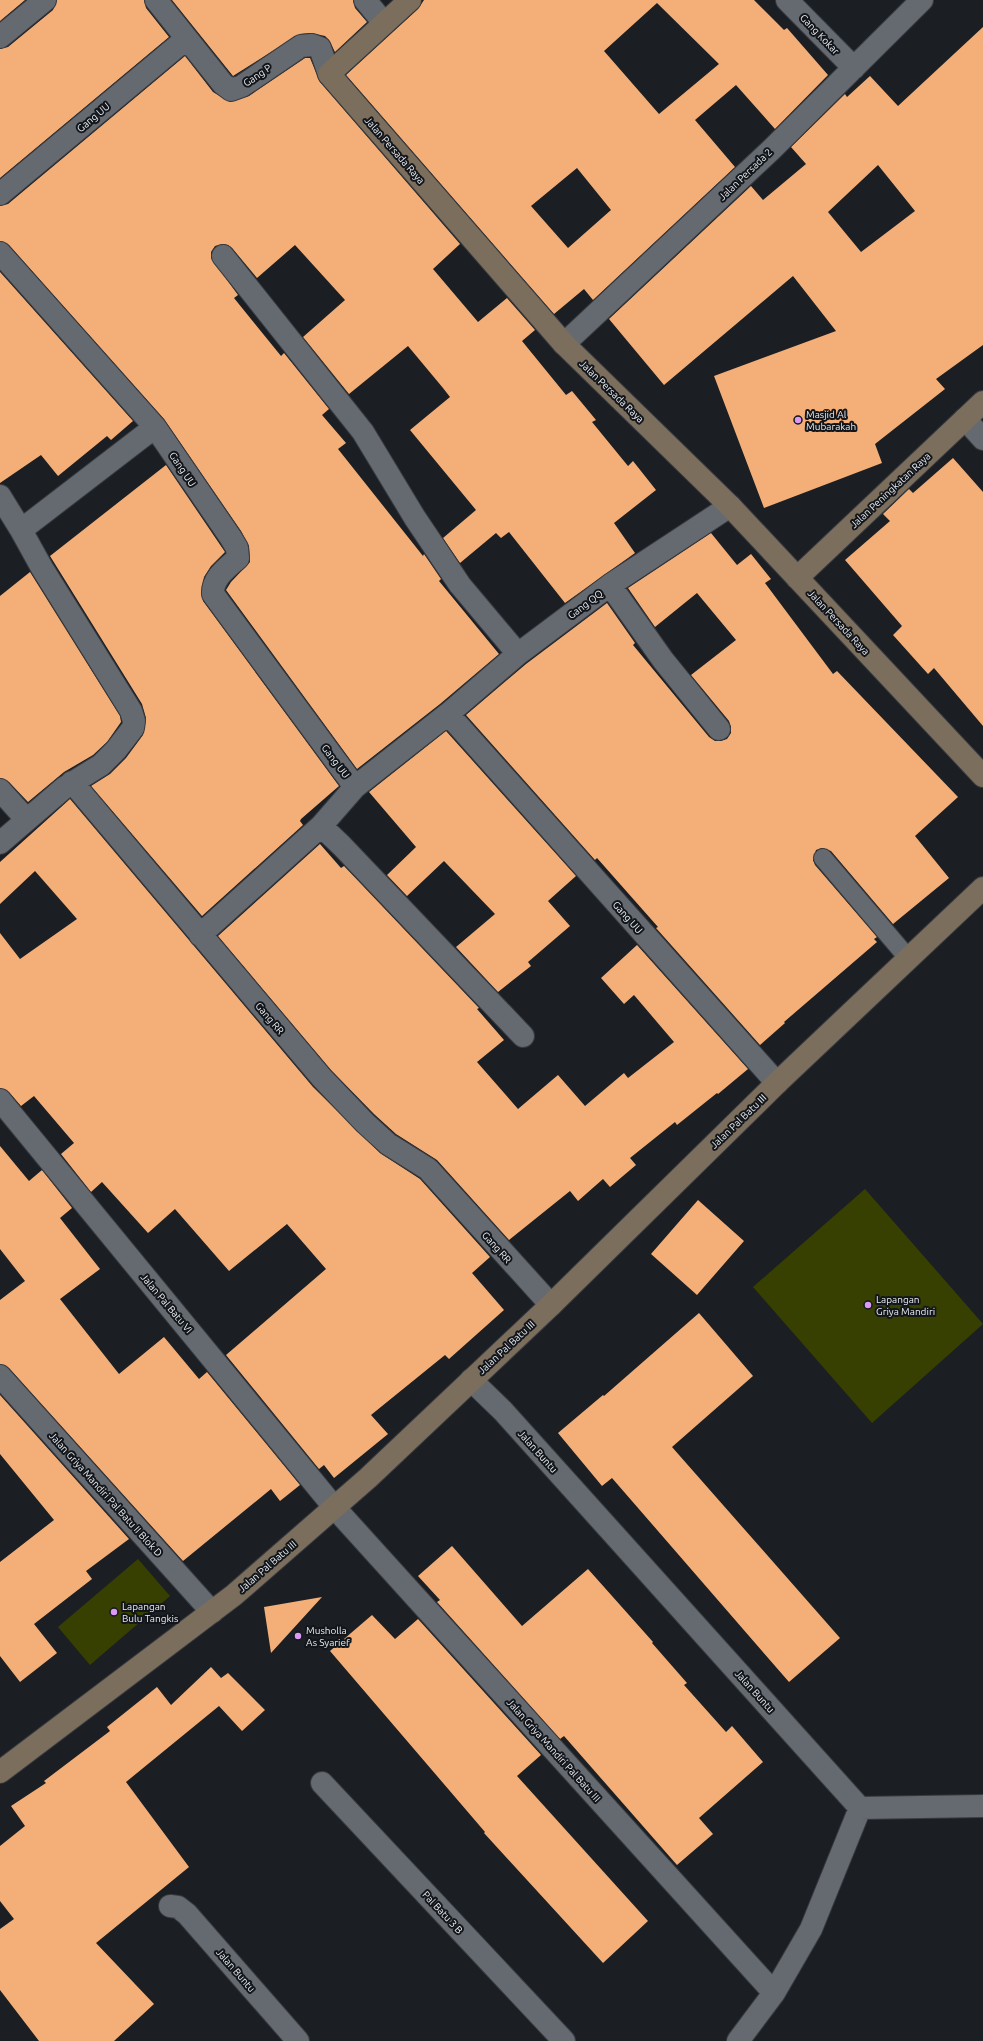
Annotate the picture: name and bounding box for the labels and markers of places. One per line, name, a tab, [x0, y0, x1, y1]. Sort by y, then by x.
place label: Masjid Al Mubarakah	[806, 409, 856, 432]
marker: Masjid Al Mubarakah	[793, 415, 803, 425]
place label: Lapangan Griya Mandiri	[876, 1294, 935, 1317]
marker: Lapangan Griya Mandiri	[863, 1300, 873, 1310]
place label: Lapangan Bulu Tangkis	[122, 1601, 178, 1624]
marker: Lapangan Bulu Tangkis	[109, 1607, 119, 1617]
place label: Musholla As Syarief	[306, 1625, 350, 1648]
marker: Musholla As Syarief	[293, 1631, 303, 1641]

